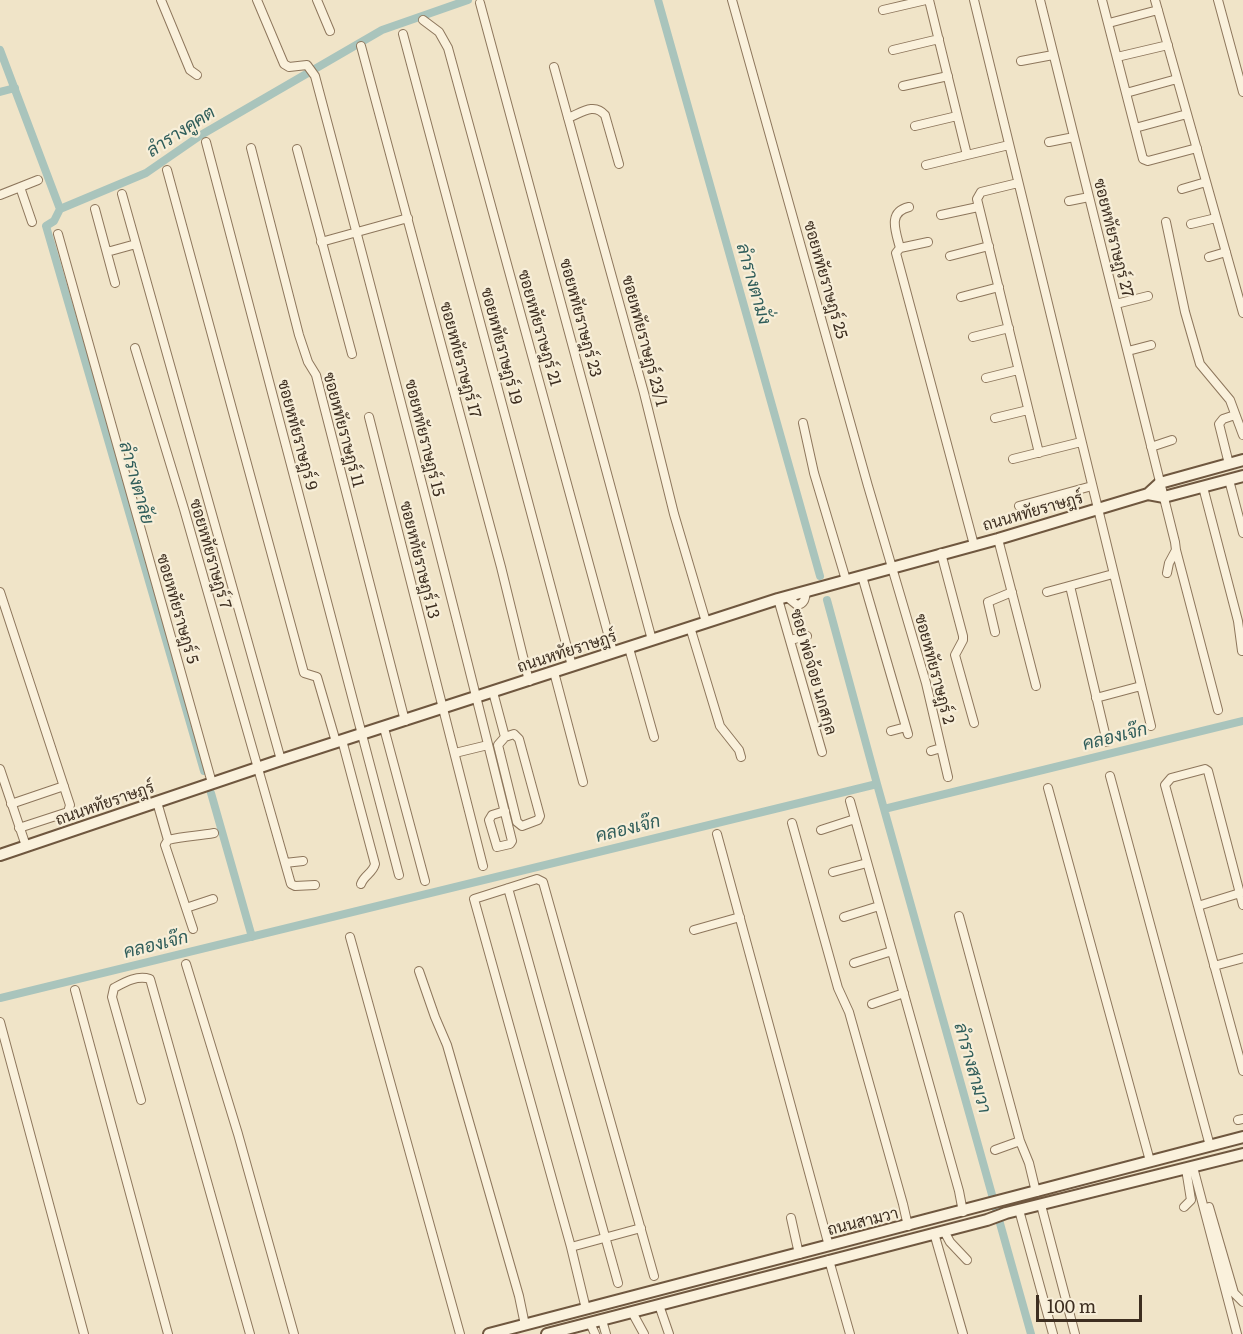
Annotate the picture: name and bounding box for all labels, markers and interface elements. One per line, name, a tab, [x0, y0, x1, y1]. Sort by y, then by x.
water label: ลำรางคูคต	[143, 102, 219, 162]
street label: ซอยหทัยราษฎร์ 27	[1089, 177, 1137, 299]
street label: ซอยหทัยราษฎร์ 25	[799, 219, 851, 341]
water label: ลำรางตามั่ง	[731, 241, 775, 327]
street label: ซอยหทัยราษฎร์ 23	[555, 257, 605, 379]
street label: ซอยหทัยราษฎร์ 21	[513, 268, 565, 388]
street label: ซอยหทัยราษฎร์ 23/1	[617, 273, 671, 409]
street label: ซอยหทัยราษฎร์ 19	[476, 285, 526, 407]
street label: ซอยหทัยราษฎร์ 17	[435, 300, 485, 420]
street label: ซอยหทัยราษฎร์ 11	[318, 370, 368, 490]
street label: ซอยหทัยราษฎร์ 15	[400, 377, 448, 499]
street label: ซอยหทัยราษฎร์ 9	[273, 378, 321, 492]
water label: ลำรางตาลัย	[114, 439, 158, 527]
street label: ถนนหทัยราษฎร์	[981, 489, 1085, 535]
street label: ซอยหทัยราษฎร์ 7	[185, 497, 235, 611]
street label: ซอยหทัยราษฎร์ 13	[395, 499, 443, 621]
street label: ซอยหทัยราษฎร์ 5	[152, 552, 202, 666]
street label: ซอย พ่อจ้อย นกสกุล	[786, 607, 840, 737]
street label: ซอยหทัยราษฎร์ 2	[910, 612, 958, 726]
street label: ถนนหทัยราษฎร์	[515, 627, 619, 677]
water label: คลองเจ๊ก	[1080, 719, 1150, 755]
street label: ถนนหทัยราษฎร์	[53, 778, 157, 830]
water label: คลองเจ๊ก	[593, 811, 663, 847]
water label: คลองเจ๊ก	[121, 927, 191, 963]
water label: ลำรางสามวา	[949, 1020, 995, 1116]
street label: ถนนสามวา	[826, 1204, 900, 1240]
scale bar	[1039, 1283, 1146, 1321]
text: 100 m	[1047, 1292, 1096, 1319]

